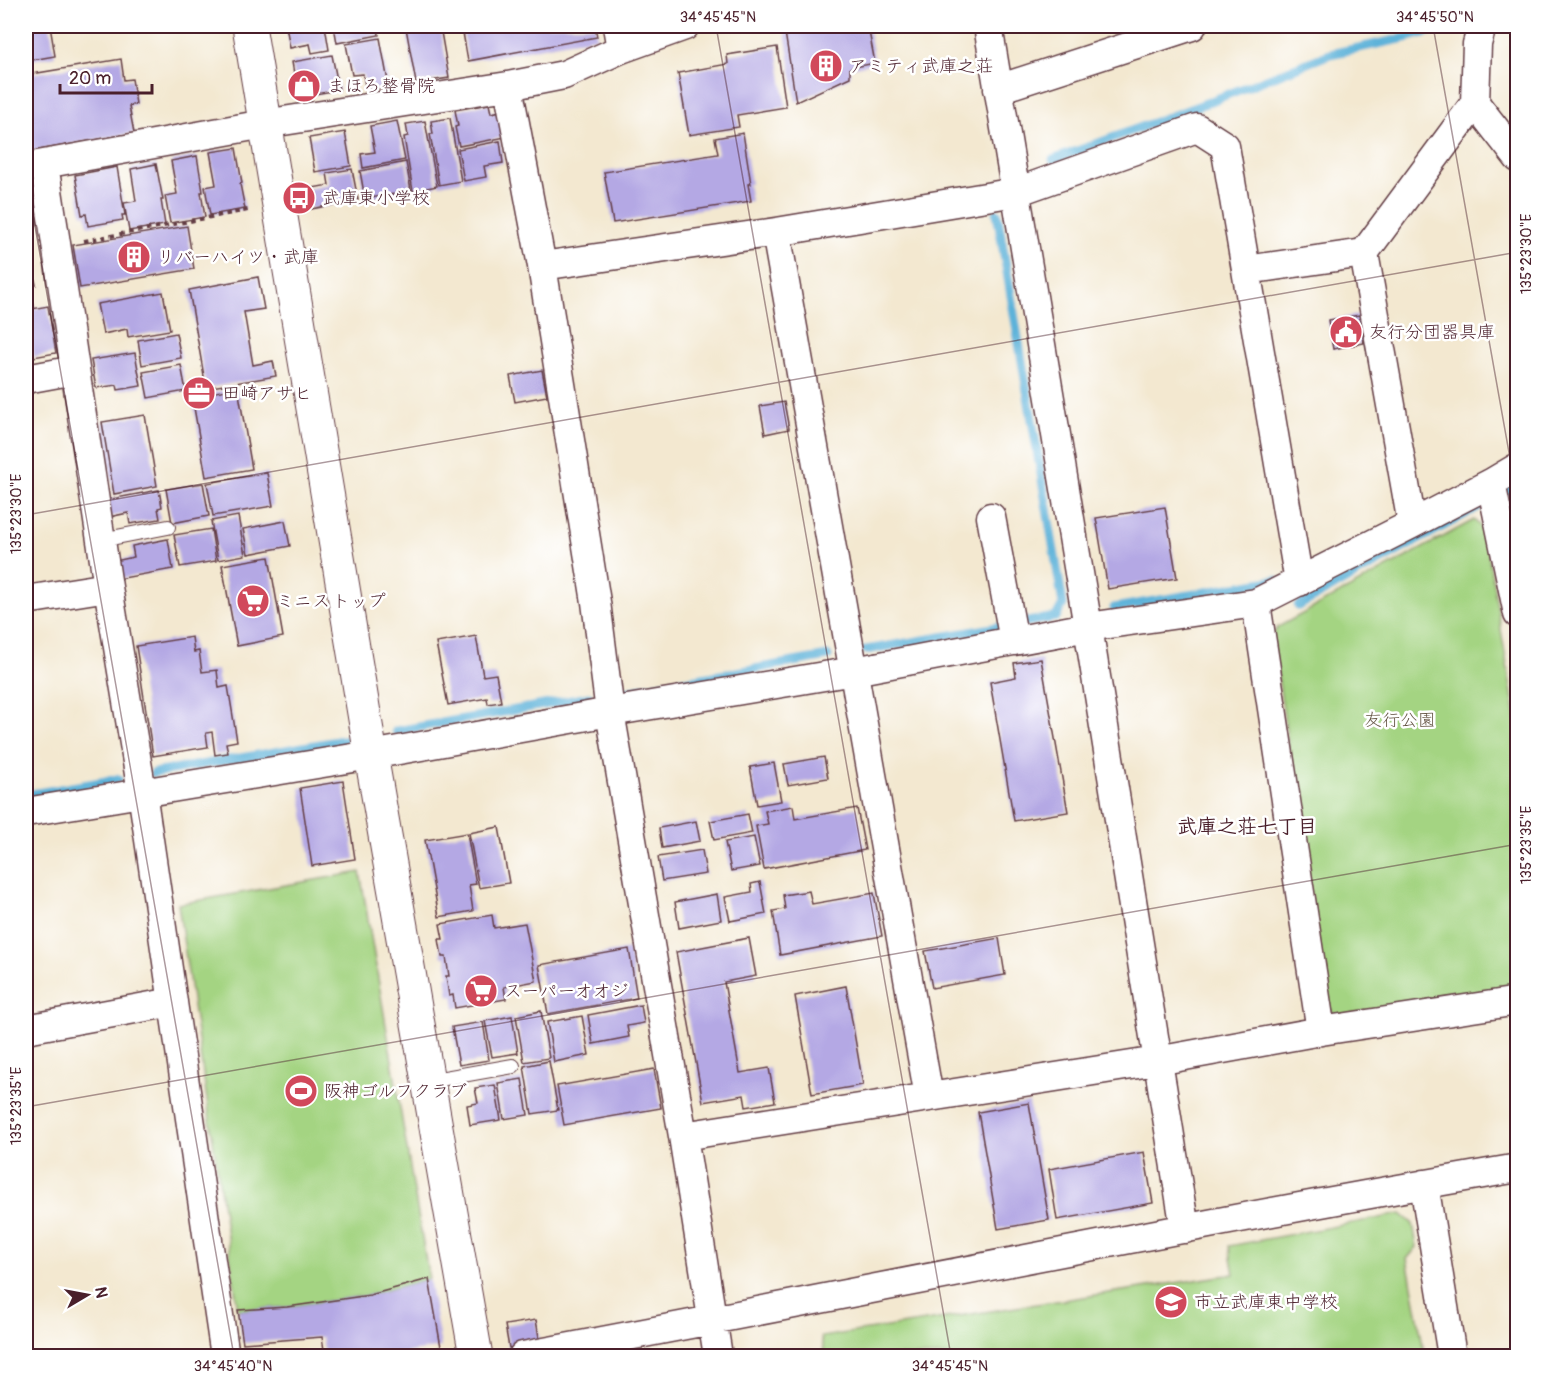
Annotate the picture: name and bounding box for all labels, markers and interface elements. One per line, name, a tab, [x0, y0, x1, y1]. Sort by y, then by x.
text: 34°45'45"N	[680, 8, 756, 27]
text: 34°45'50"N	[1396, 8, 1474, 27]
building icon: アミティ武庫之荘	[808, 48, 844, 84]
place label: アミティ武庫之荘	[849, 55, 993, 78]
scale bar	[60, 57, 152, 95]
text: 20 m	[69, 67, 111, 90]
shop icon: まほろ整骨院	[286, 68, 322, 104]
place label: まほろ整骨院	[327, 75, 435, 98]
bus stop icon: 武庫東小学校	[281, 180, 317, 216]
place label: 武庫東小学校	[322, 187, 430, 210]
text: 135°23'30"E	[1517, 213, 1536, 294]
building icon: リバーハイツ・武庫	[116, 239, 152, 275]
place label: リバーハイツ・武庫	[157, 246, 319, 269]
public building icon: 友行分団器具庫	[1328, 314, 1364, 350]
place label: 友行分団器具庫	[1369, 321, 1495, 344]
office icon: 田崎アサヒ	[181, 375, 217, 411]
place label: 田崎アサヒ	[222, 382, 312, 405]
text: 135°23'30"E	[7, 473, 26, 554]
supermarket icon: ミニストップ	[235, 583, 271, 619]
place label: ミニストップ	[276, 590, 386, 613]
park label: 友行公園	[1364, 709, 1436, 732]
text: 135°23'35"E	[1517, 806, 1536, 884]
district label: 武庫之荘七丁目	[1177, 814, 1317, 839]
supermarket icon: スーパーオオジ	[463, 973, 499, 1009]
place label: スーパーオオジ	[504, 980, 628, 1003]
text: 135°23'35"E	[7, 1067, 26, 1145]
sports icon: 阪神ゴルフクラブ	[283, 1073, 319, 1109]
place label: 阪神ゴルフクラブ	[324, 1080, 467, 1103]
north arrow	[57, 1265, 117, 1325]
school or university icon: 市立武庫東中学校	[1153, 1284, 1189, 1320]
text: N	[90, 1286, 112, 1300]
place label: 市立武庫東中学校	[1194, 1291, 1338, 1314]
text: 34°45'40"N	[194, 1357, 272, 1376]
text: 34°45'45"N	[912, 1357, 988, 1376]

